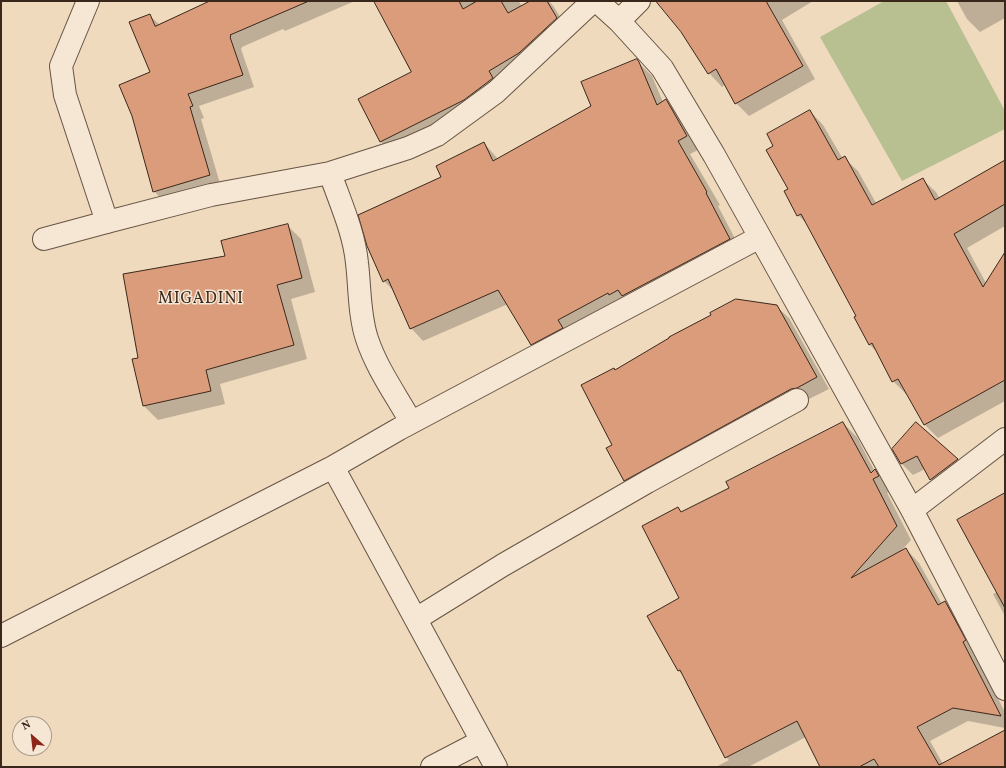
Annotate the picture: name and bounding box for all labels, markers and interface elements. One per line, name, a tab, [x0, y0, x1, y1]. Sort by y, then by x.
district label: MIGADINI	[158, 290, 244, 310]
north arrow	[12, 716, 52, 756]
text: N	[20, 717, 34, 734]

